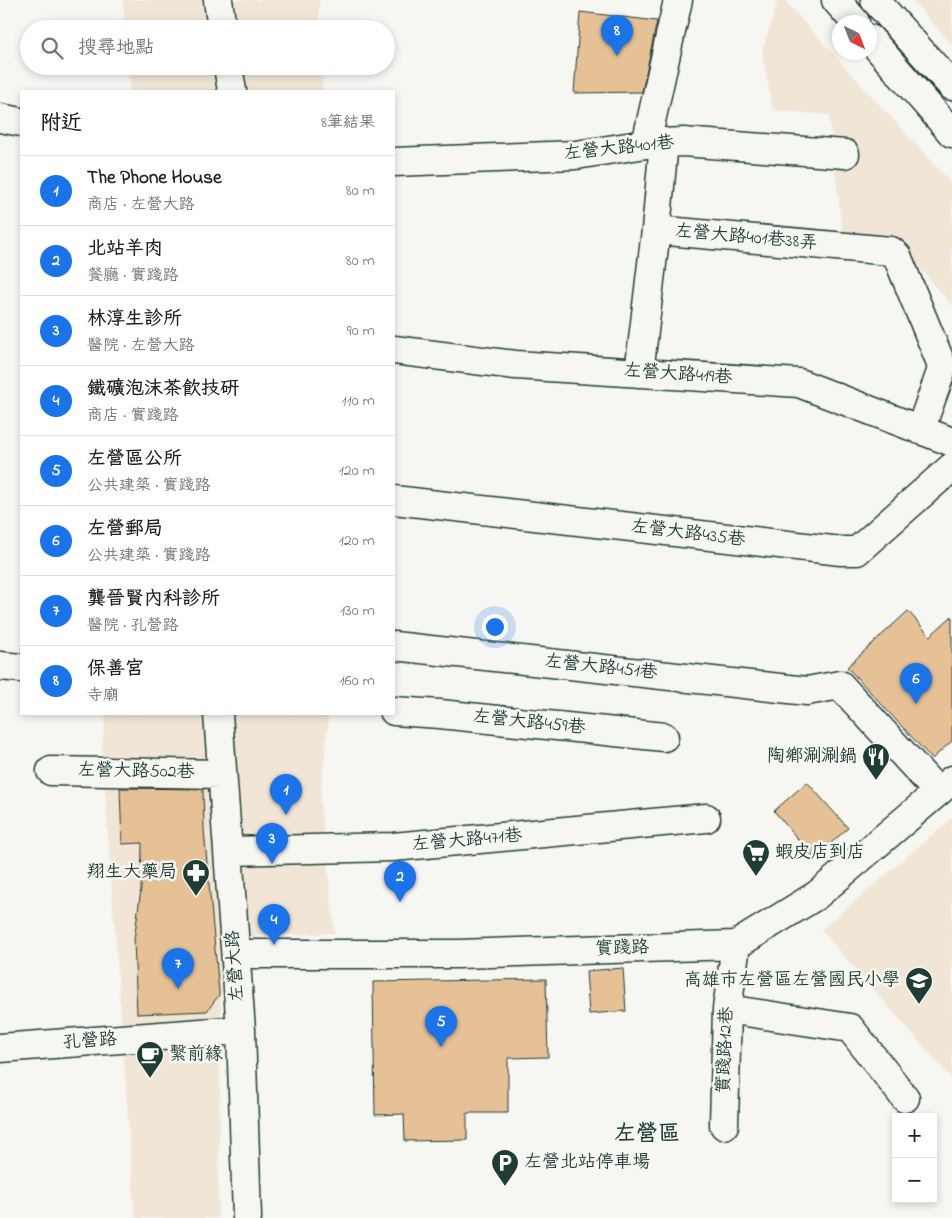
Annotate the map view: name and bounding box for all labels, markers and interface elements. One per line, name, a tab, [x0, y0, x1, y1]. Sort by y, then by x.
pin: 8	[601, 15, 633, 56]
north arrow	[832, 15, 877, 60]
search box	[20, 20, 395, 75]
icon: search	[38, 34, 66, 62]
text: 搜尋地點	[78, 35, 154, 62]
text: 附近	[40, 109, 82, 139]
text: 8筆結果	[321, 111, 375, 135]
street label: 左營大路401巷	[562, 130, 676, 168]
text: The Phone House	[87, 165, 221, 192]
text: 1	[53, 179, 59, 203]
text: 80 m	[346, 179, 375, 203]
text: 商店 · 左營大路	[87, 193, 194, 217]
street label: 左營大路401巷38弄	[674, 219, 818, 257]
text: 北站羊肉	[87, 236, 163, 263]
text: 2	[52, 249, 60, 273]
text: 80 m	[346, 249, 375, 273]
text: 餐廳 · 實踐路	[87, 264, 178, 288]
text: 林淳生診所	[87, 306, 182, 333]
text: 3	[53, 319, 59, 343]
text: 90 m	[347, 319, 375, 343]
text: 醫院 · 左營大路	[87, 334, 194, 358]
street label: 左營大路419巷	[623, 358, 733, 392]
text: 鐵礦泡沫茶飲技研	[87, 376, 239, 403]
text: 4	[53, 389, 59, 413]
text: 110 m	[341, 389, 375, 413]
text: 商店 · 實踐路	[87, 404, 178, 428]
text: 左營區公所	[87, 446, 182, 473]
text: 5	[51, 459, 61, 483]
text: 120 m	[339, 459, 375, 483]
text: 公共建築 · 實踐路	[87, 474, 210, 498]
street label: 左營大路435巷	[629, 514, 747, 554]
text: 左營郵局	[87, 516, 163, 543]
text: 6	[52, 529, 60, 553]
text: 120 m	[339, 529, 375, 553]
text: 公共建築 · 實踐路	[87, 544, 210, 568]
text: 龔晉賢內科診所	[87, 586, 220, 613]
text: 7	[53, 599, 59, 623]
text: 130 m	[340, 599, 375, 623]
text: 醫院 · 孔營路	[87, 614, 178, 638]
your location	[482, 614, 508, 640]
street label: 左營大路451巷	[543, 649, 659, 687]
text: 保善宮	[87, 656, 144, 683]
pin: 6	[900, 663, 932, 704]
text: 8	[53, 669, 59, 693]
text: 160 m	[340, 669, 375, 693]
text: 寺廟	[87, 684, 119, 708]
street label: 左營大路459巷	[471, 704, 587, 742]
restaurant icon: 陶鄉涮涮鍋	[861, 742, 891, 781]
place label: 陶鄉涮涮鍋	[767, 744, 857, 770]
street label: 左營大路502巷	[77, 758, 195, 786]
pin: 1	[270, 774, 302, 815]
pin: 3	[256, 823, 288, 864]
street label: 左營大路471巷	[411, 823, 523, 859]
supermarket icon: 蝦皮店到店	[741, 838, 771, 877]
place label: 蝦皮店到店	[775, 840, 865, 866]
pharmacy icon: 翔生大藥局	[181, 858, 211, 897]
place label: 翔生大藥局	[87, 860, 177, 886]
pin: 2	[384, 861, 416, 902]
pin: 4	[258, 904, 290, 945]
street label: 左營大路	[221, 929, 251, 1003]
street label: 實踐路	[595, 935, 649, 963]
pin: 7	[162, 948, 194, 989]
school or university icon: 高雄市左營區左營國民小學	[904, 966, 934, 1005]
place label: 高雄市左營區左營國民小學	[684, 968, 900, 994]
pin: 5	[425, 1006, 457, 1047]
street label: 實踐路12巷	[711, 1006, 741, 1094]
street label: 孔營路	[62, 1027, 118, 1057]
cafe icon: 繫前緣	[135, 1040, 165, 1079]
place label: 繫前緣	[169, 1042, 223, 1068]
map controls	[892, 1113, 937, 1203]
button: +	[892, 1113, 937, 1158]
district label: 左營區	[614, 1119, 680, 1151]
parking icon: 左營北站停車場	[490, 1148, 520, 1187]
place label: 左營北站停車場	[524, 1150, 650, 1176]
button: −	[892, 1158, 937, 1203]

